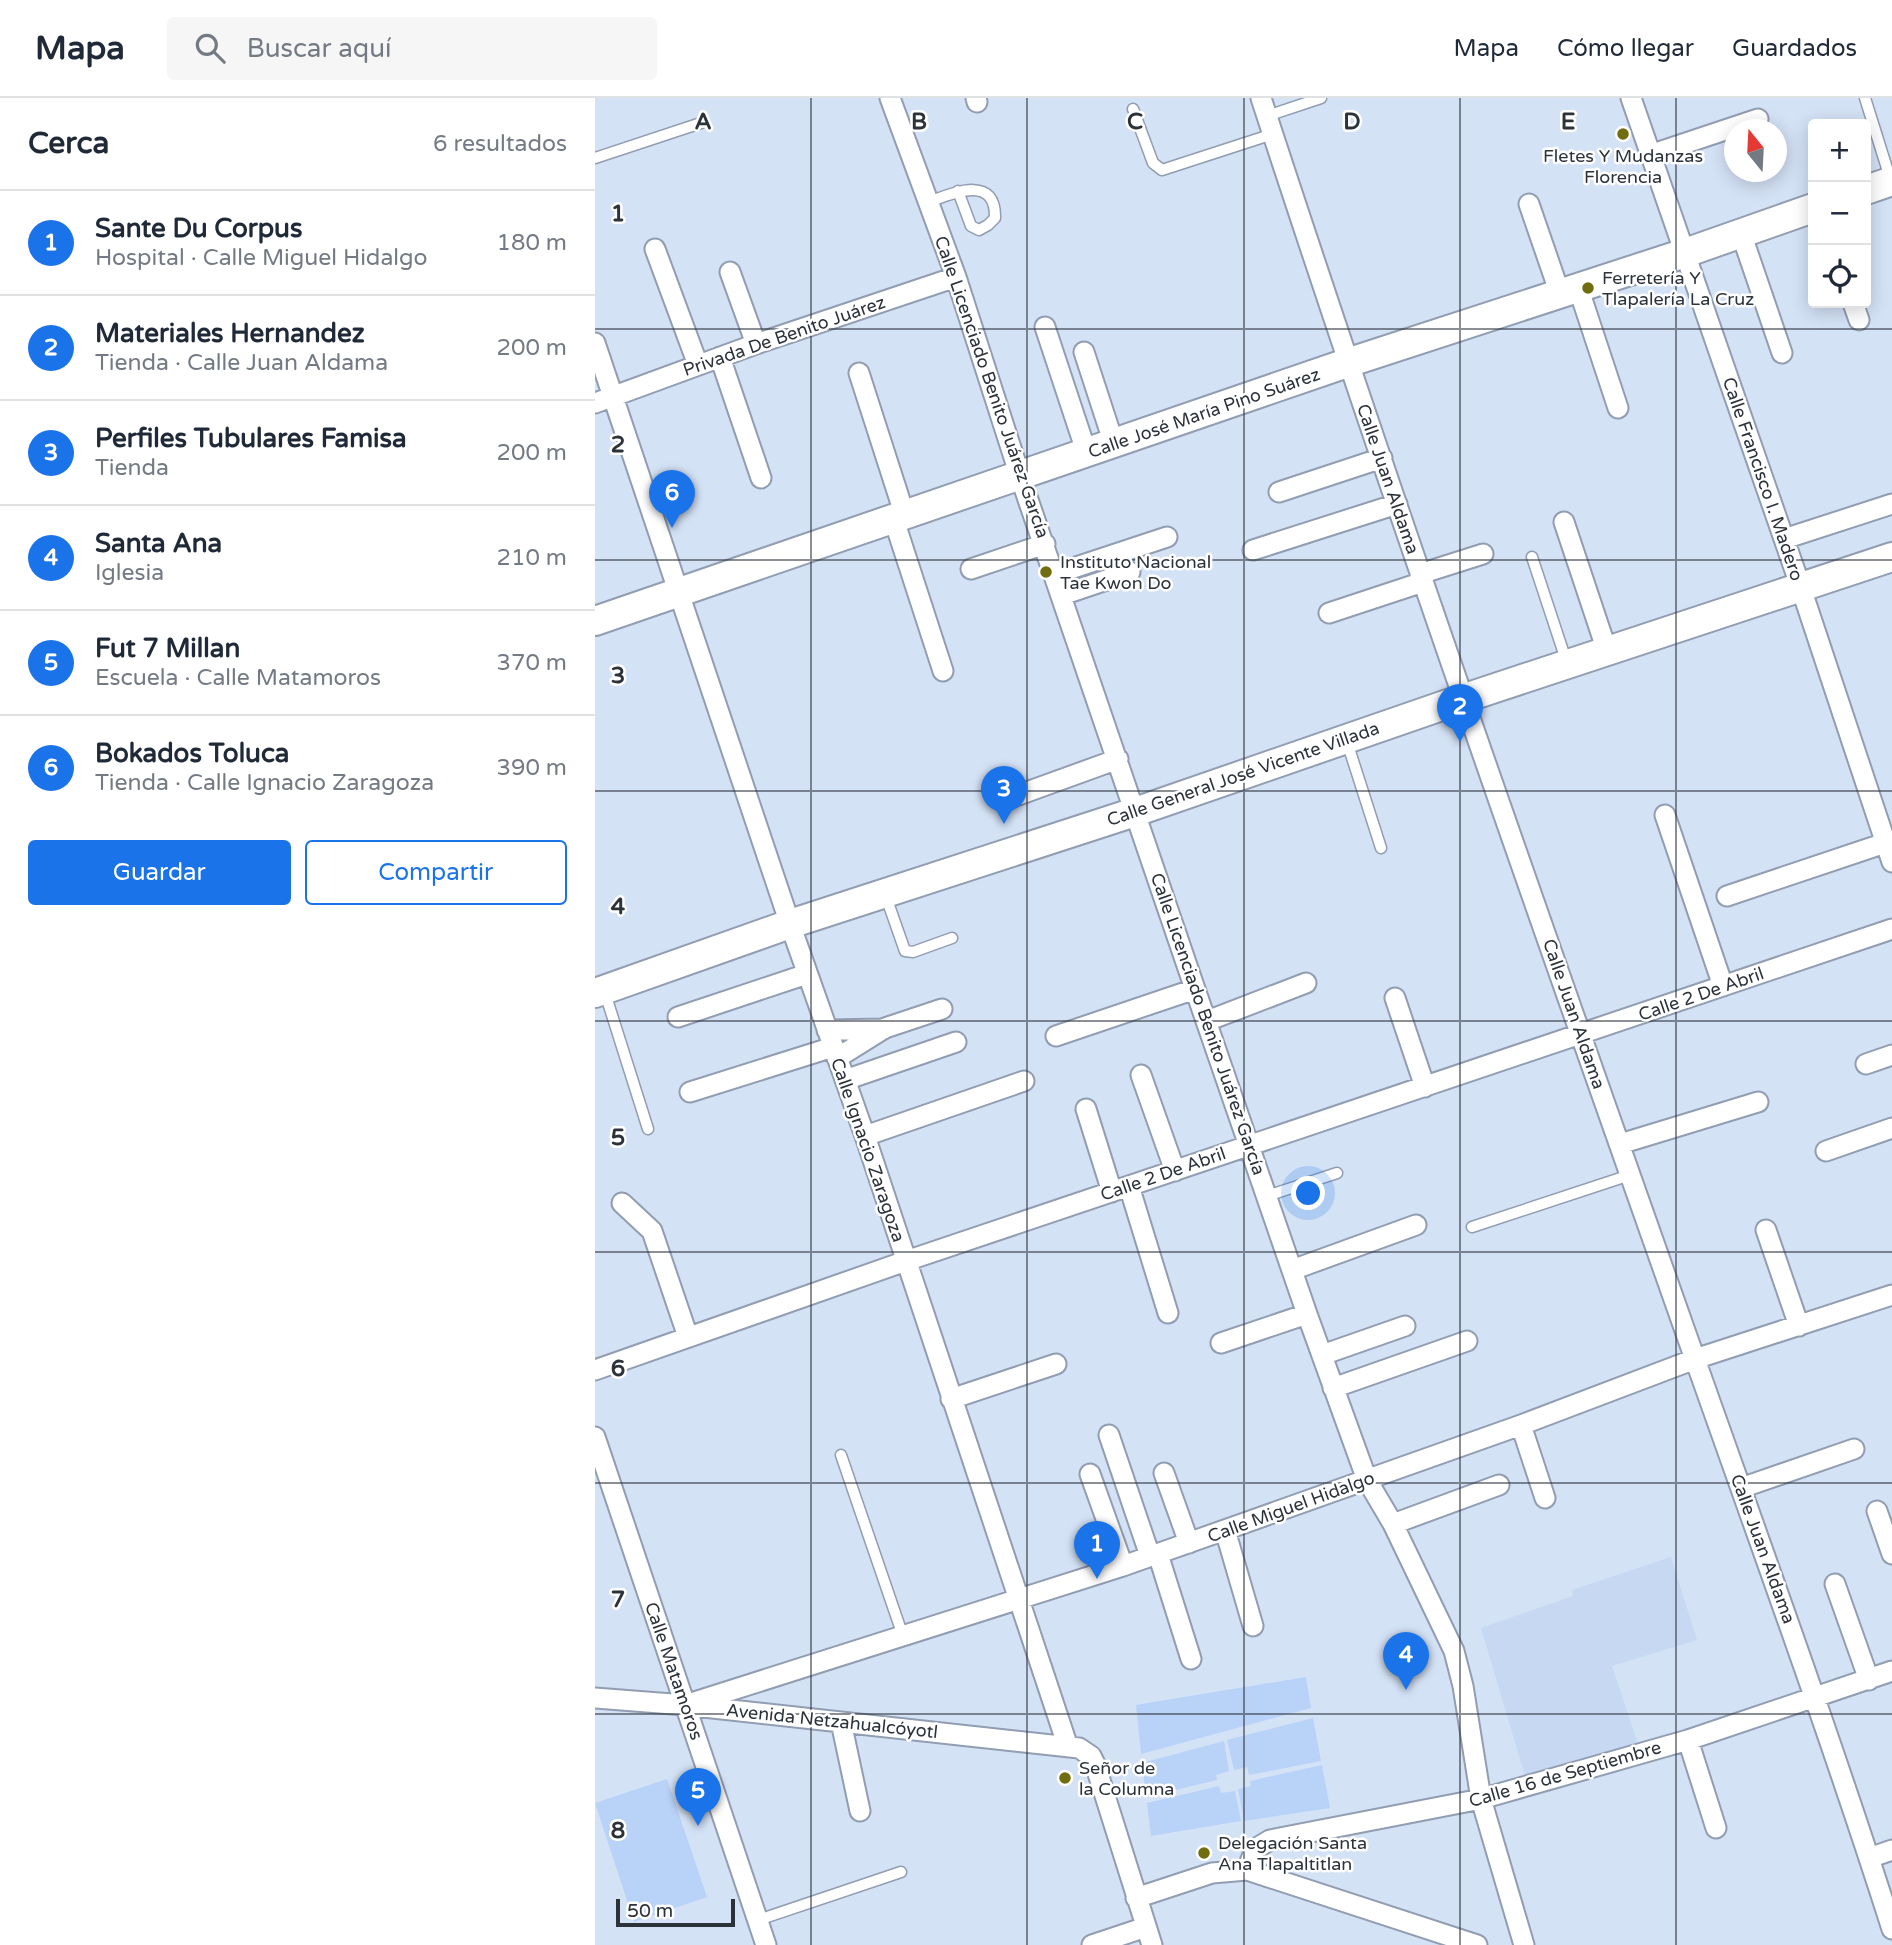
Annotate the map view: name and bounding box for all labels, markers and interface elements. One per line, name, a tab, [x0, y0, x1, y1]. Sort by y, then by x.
search box	[167, 17, 657, 80]
text: Mapa	[35, 29, 125, 68]
icon: search	[191, 29, 229, 67]
text: Buscar aquí	[247, 33, 391, 64]
text: Mapa	[1454, 34, 1519, 63]
text: Cómo llegar	[1557, 34, 1694, 63]
text: Guardados	[1732, 34, 1857, 63]
text: A	[694, 108, 712, 136]
text: B	[911, 108, 927, 136]
text: C	[1127, 108, 1143, 136]
text: D	[1343, 108, 1361, 136]
text: E	[1561, 108, 1575, 136]
north arrow	[1724, 119, 1787, 182]
map controls	[1808, 119, 1871, 308]
button: +	[1808, 119, 1871, 182]
text: Cerca	[28, 125, 109, 162]
marker: Fletes Y Mudanzas Florencia	[1615, 126, 1631, 142]
text: 6 resultados	[433, 130, 567, 158]
place label: Fletes Y Mudanzas Florencia	[1543, 145, 1703, 188]
button: −	[1808, 182, 1871, 245]
text: 1	[611, 200, 625, 228]
text: Sante Du Corpus	[95, 213, 302, 244]
text: 1	[44, 229, 58, 257]
text: 180 m	[497, 229, 567, 257]
street label: Calle Licenciado Benito Juárez García	[930, 233, 1054, 541]
text: Hospital · Calle Miguel Hidalgo	[95, 244, 428, 272]
button: locate	[1808, 245, 1871, 308]
place label: Ferretería Y Tlapalería La Cruz	[1602, 267, 1754, 310]
marker: Ferretería Y Tlapalería La Cruz	[1580, 280, 1596, 296]
street label: Privada De Benito Juárez	[680, 291, 888, 381]
text: Materiales Hernandez	[95, 318, 365, 349]
text: 2	[44, 334, 58, 362]
text: 200 m	[497, 334, 567, 362]
text: Tienda · Calle Juan Aldama	[95, 349, 388, 377]
street label: Calle José María Pino Suárez	[1085, 363, 1323, 463]
street label: Calle Francisco I. Madero	[1718, 374, 1808, 584]
street label: Calle Juan Aldama	[1352, 401, 1424, 557]
text: Perfiles Tubulares Famisa	[95, 423, 407, 454]
text: 2	[611, 431, 625, 459]
text: 3	[44, 439, 58, 467]
text: 200 m	[497, 439, 567, 467]
text: Tienda	[95, 454, 169, 482]
pin: 6	[649, 470, 695, 528]
text: Santa Ana	[95, 528, 222, 559]
text: 4	[44, 544, 58, 572]
text: 210 m	[497, 544, 567, 572]
place label: Instituto Nacional Tae Kwon Do	[1060, 551, 1211, 594]
text: Iglesia	[95, 559, 164, 587]
marker: Instituto Nacional Tae Kwon Do	[1038, 564, 1054, 580]
text: Fut 7 Millan	[95, 633, 240, 664]
text: 5	[44, 649, 58, 677]
text: 370 m	[497, 649, 567, 677]
text: 3	[611, 662, 625, 690]
text: Escuela · Calle Matamoros	[95, 664, 381, 692]
pin: 2	[1437, 684, 1483, 742]
street label: Calle General José Vicente Villada	[1104, 717, 1382, 831]
text: Bokados Toluca	[95, 738, 289, 769]
text: 6	[44, 754, 58, 782]
text: 390 m	[497, 754, 567, 782]
pin: 3	[981, 766, 1027, 824]
text: Tienda · Calle Ignacio Zaragoza	[95, 769, 434, 797]
button: Guardar	[28, 840, 291, 905]
button: Compartir	[305, 840, 567, 905]
street label: Calle Licenciado Benito Juárez García	[1146, 870, 1270, 1178]
text: 4	[611, 893, 626, 921]
street label: Calle Juan Aldama	[1538, 936, 1610, 1092]
street label: Calle 2 De Abril	[1635, 962, 1767, 1026]
street label: Calle Ignacio Zaragoza	[826, 1055, 910, 1245]
text: 5	[611, 1124, 625, 1152]
street label: Calle 2 De Abril	[1097, 1142, 1229, 1206]
your location	[1291, 1176, 1325, 1210]
text: 6	[611, 1355, 625, 1383]
street label: Calle Miguel Hidalgo	[1205, 1467, 1377, 1547]
street label: Calle Juan Aldama	[1726, 1471, 1800, 1627]
pin: 1	[1074, 1521, 1120, 1579]
text: 7	[611, 1586, 625, 1614]
street label: Calle Matamoros	[640, 1599, 708, 1743]
pin: 4	[1383, 1632, 1429, 1690]
street label: Avenida Netzahualcóyotl	[725, 1699, 939, 1743]
street label: Calle 16 de Septiembre	[1466, 1736, 1664, 1812]
place label: Señor de la Columna	[1079, 1757, 1175, 1800]
pin: 5	[675, 1768, 721, 1826]
marker: Señor de la Columna	[1057, 1770, 1073, 1786]
text: 8	[611, 1817, 625, 1845]
place label: Delegación Santa Ana Tlapaltitlan	[1218, 1832, 1367, 1875]
marker: Delegación Santa Ana Tlapaltitlan	[1196, 1845, 1212, 1861]
scale bar	[616, 1896, 735, 1928]
text: 50 m	[627, 1900, 673, 1922]

